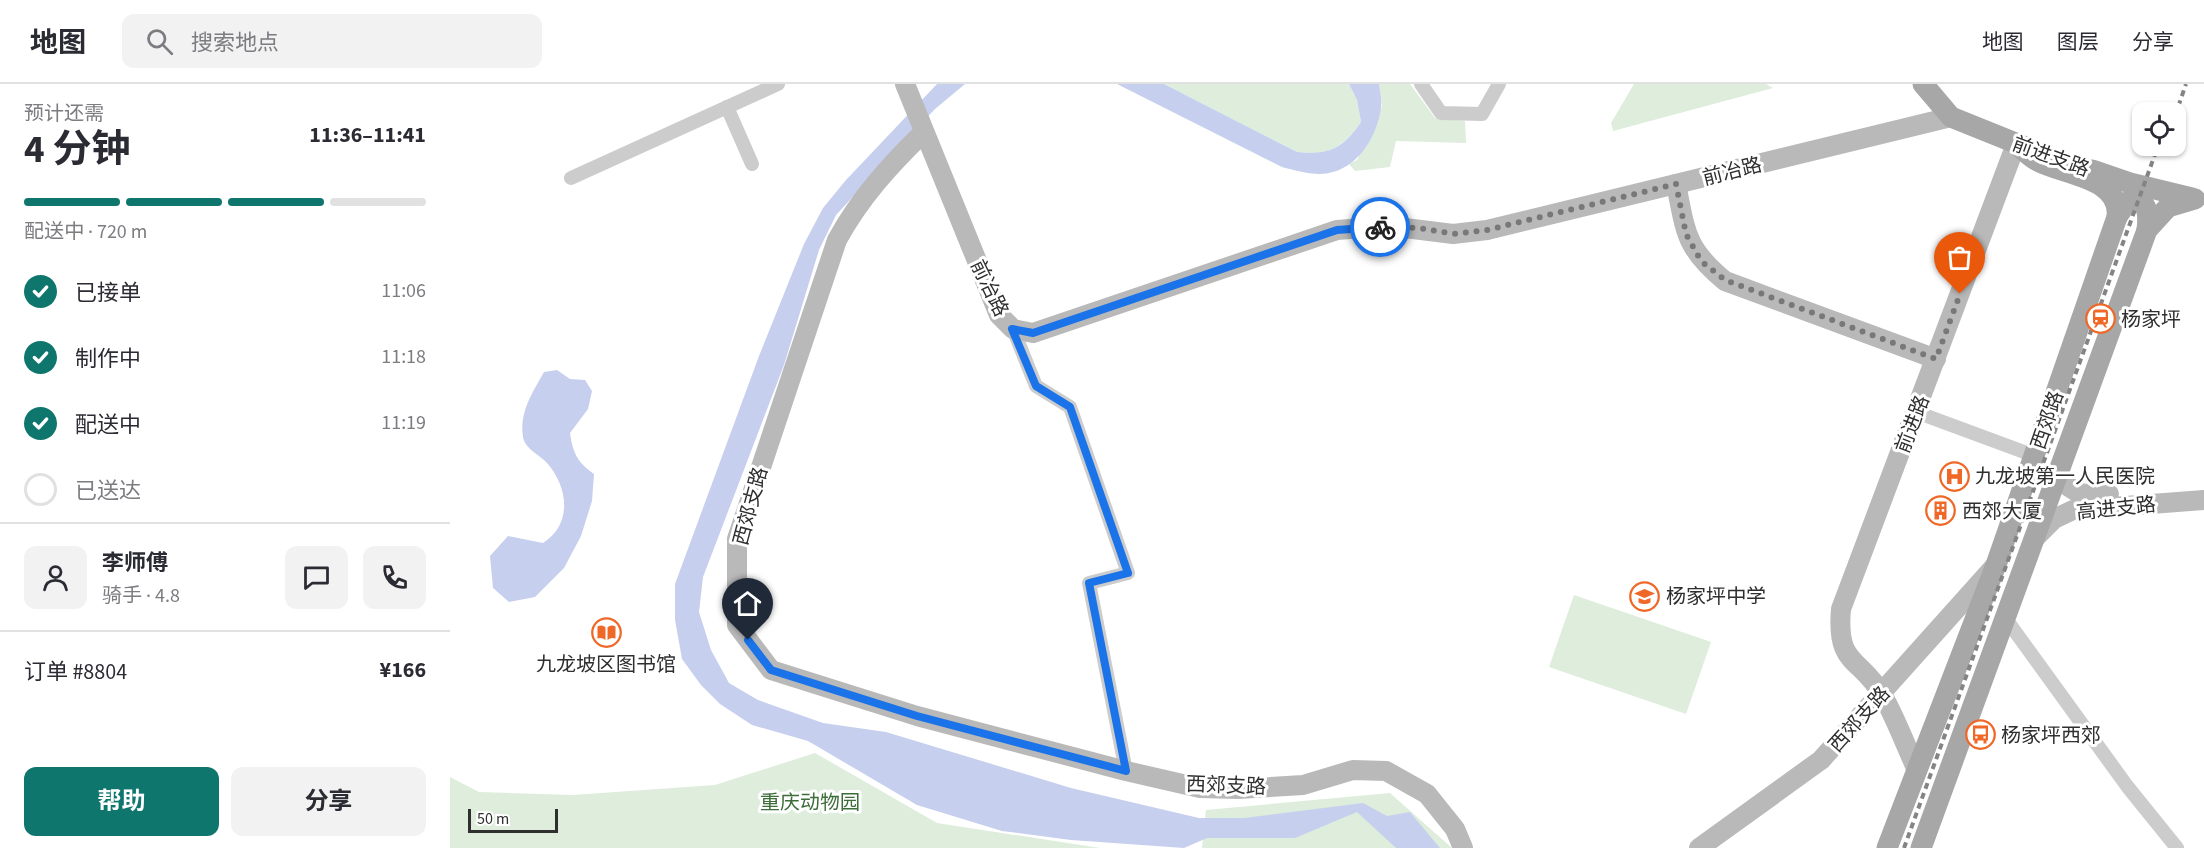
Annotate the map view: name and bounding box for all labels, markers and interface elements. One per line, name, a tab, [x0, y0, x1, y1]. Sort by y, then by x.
search box	[122, 14, 542, 68]
text: 地图	[30, 23, 86, 63]
icon: search	[143, 25, 176, 58]
text: 搜索地点	[191, 27, 279, 59]
text: 地图	[1982, 27, 2024, 57]
text: 图层	[2057, 27, 2099, 57]
text: 分享	[2132, 27, 2174, 57]
text: 预计还需	[24, 100, 104, 128]
map controls	[2132, 102, 2186, 156]
button: locate	[2132, 102, 2186, 156]
text: 11:36–11:41	[309, 119, 426, 151]
text: 4 分钟	[24, 122, 130, 178]
street label: 前进支路	[2008, 130, 2093, 184]
street label: 前冶路	[1700, 151, 1765, 193]
courier	[1350, 197, 1410, 257]
icon: bike	[1364, 211, 1397, 244]
text: 配送中 · 720 m	[24, 218, 147, 246]
pin	[1934, 232, 1985, 294]
icon: bag	[1943, 241, 1976, 274]
street label: 前冶路	[963, 255, 1015, 322]
icon: check	[24, 275, 57, 308]
text: 已接单	[75, 277, 141, 309]
text: 11:06	[381, 277, 426, 305]
station icon: 杨家坪	[2084, 303, 2116, 335]
place label: 杨家坪	[2121, 306, 2181, 334]
icon: check	[24, 341, 57, 374]
text: 制作中	[75, 343, 141, 375]
text: 11:18	[381, 343, 426, 371]
street label: 西郊路	[2025, 387, 2071, 453]
street label: 前进路	[1889, 391, 1937, 457]
icon: check	[24, 407, 57, 440]
text: 配送中	[75, 409, 141, 441]
text: 11:19	[381, 409, 426, 437]
hospital icon: 九龙坡第一人民医院	[1938, 460, 1970, 492]
place label: 九龙坡第一人民医院	[1975, 463, 2155, 491]
street label: 西郊支路	[727, 464, 775, 549]
text: 已送达	[75, 475, 141, 507]
street label: 高进支路	[2075, 491, 2157, 527]
building icon: 西郊大厦	[1925, 495, 1957, 527]
place label: 西郊大厦	[1962, 498, 2042, 526]
button: person	[24, 546, 87, 609]
button: chat	[285, 546, 348, 609]
button: phone	[363, 546, 426, 609]
text: 李师傅	[102, 547, 168, 579]
pin	[722, 578, 773, 640]
school or university icon: 杨家坪中学	[1629, 580, 1661, 612]
text: 骑手 · 4.8	[102, 582, 180, 610]
place label: 杨家坪中学	[1666, 583, 1766, 611]
icon: home	[731, 587, 764, 620]
library icon: 九龙坡区图书馆	[590, 617, 622, 649]
place label: 九龙坡区图书馆	[536, 651, 676, 679]
text: ¥166	[380, 654, 426, 686]
text: 订单 #8804	[24, 656, 127, 688]
street label: 西郊支路	[1823, 681, 1897, 759]
bus stop icon: 杨家坪西郊	[1964, 719, 1996, 751]
place label: 杨家坪西郊	[2001, 722, 2101, 750]
button: 帮助	[24, 767, 219, 836]
button: 分享	[231, 767, 426, 836]
street label: 西郊支路	[1186, 771, 1266, 801]
park label: 重庆动物园	[760, 789, 860, 817]
scale bar	[468, 806, 558, 834]
text: 50 m	[477, 808, 509, 830]

